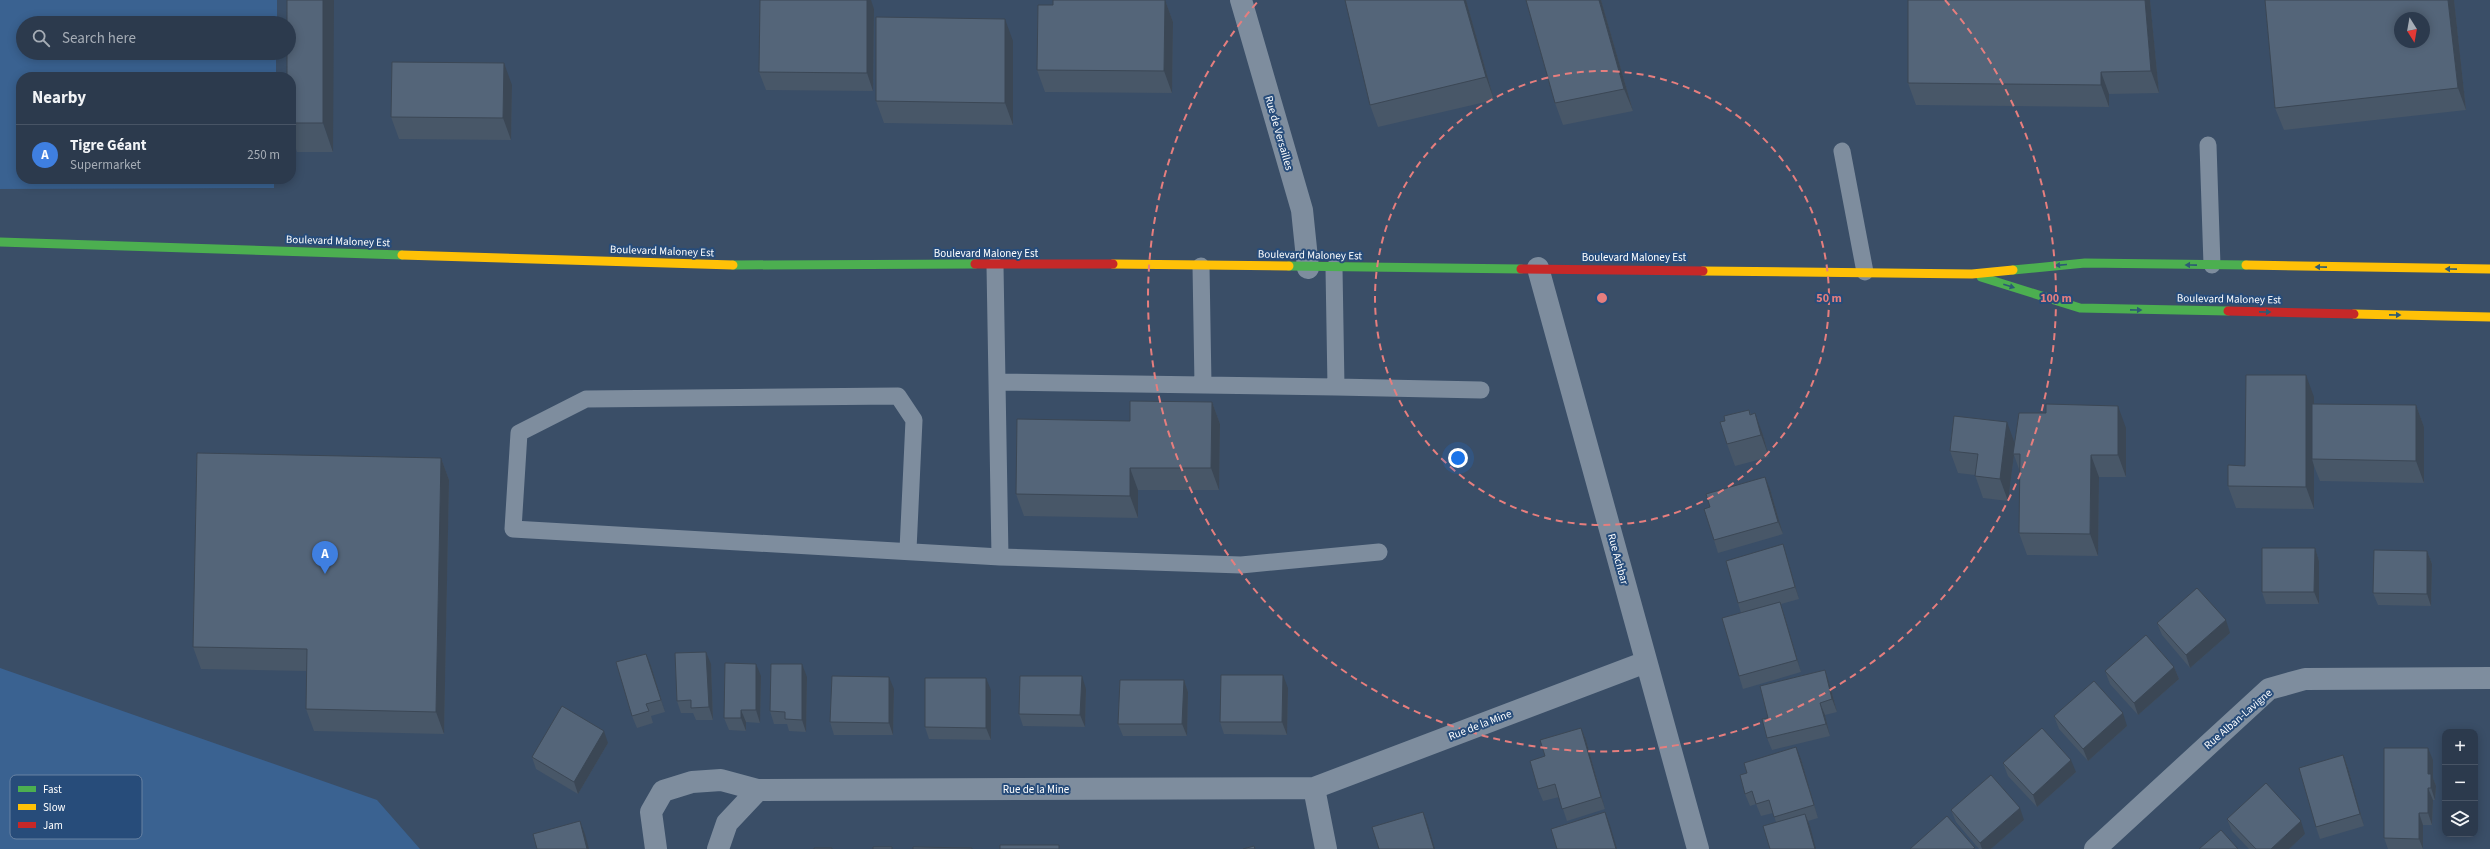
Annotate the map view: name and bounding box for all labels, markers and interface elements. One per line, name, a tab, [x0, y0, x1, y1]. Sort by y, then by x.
north arrow	[2394, 12, 2430, 48]
search box	[16, 16, 296, 60]
icon: search	[30, 27, 52, 49]
text: Search here	[62, 28, 136, 49]
text: Nearby	[32, 86, 86, 110]
street label: Rue de Versailles	[1261, 94, 1297, 172]
text: Tigre Géant	[70, 135, 147, 156]
text: A	[41, 146, 49, 164]
text: 250 m	[247, 146, 280, 164]
text: Supermarket	[70, 156, 141, 174]
street label: Boulevard Maloney Est	[286, 232, 391, 250]
street label: Boulevard Maloney Est	[610, 242, 715, 260]
street label: Boulevard Maloney Est	[934, 246, 1038, 261]
street label: Boulevard Maloney Est	[1258, 247, 1363, 263]
street label: Boulevard Maloney Est	[1582, 250, 1686, 265]
one-way arrow	[2055, 262, 2067, 269]
one-way arrow	[2184, 262, 2197, 268]
one-way arrow	[2314, 264, 2327, 270]
one-way arrow	[2444, 266, 2457, 272]
one-way arrow	[2003, 283, 2015, 289]
text: 50 m	[1816, 290, 1842, 307]
text: 100 m	[2040, 290, 2072, 307]
centre of rings	[1595, 291, 1609, 305]
street label: Boulevard Maloney Est	[2177, 291, 2282, 307]
one-way arrow	[2130, 306, 2142, 313]
one-way arrow	[2259, 309, 2272, 315]
one-way arrow	[2389, 312, 2402, 318]
your location	[1448, 448, 1468, 468]
street label: Rue Achbar	[1604, 532, 1632, 586]
pin: A	[312, 541, 338, 574]
street label: Rue Alban-Lavigne	[2201, 685, 2276, 753]
street label: Rue de la Mine	[1446, 706, 1514, 744]
map controls	[2442, 729, 2478, 837]
button: +	[2442, 729, 2478, 765]
button: −	[2442, 765, 2478, 801]
legend	[10, 775, 142, 839]
text: Fast	[43, 782, 62, 797]
street label: Rue de la Mine	[1003, 782, 1070, 797]
text: Slow	[43, 800, 66, 815]
button: layers	[2442, 801, 2478, 837]
text: Jam	[43, 818, 63, 833]

